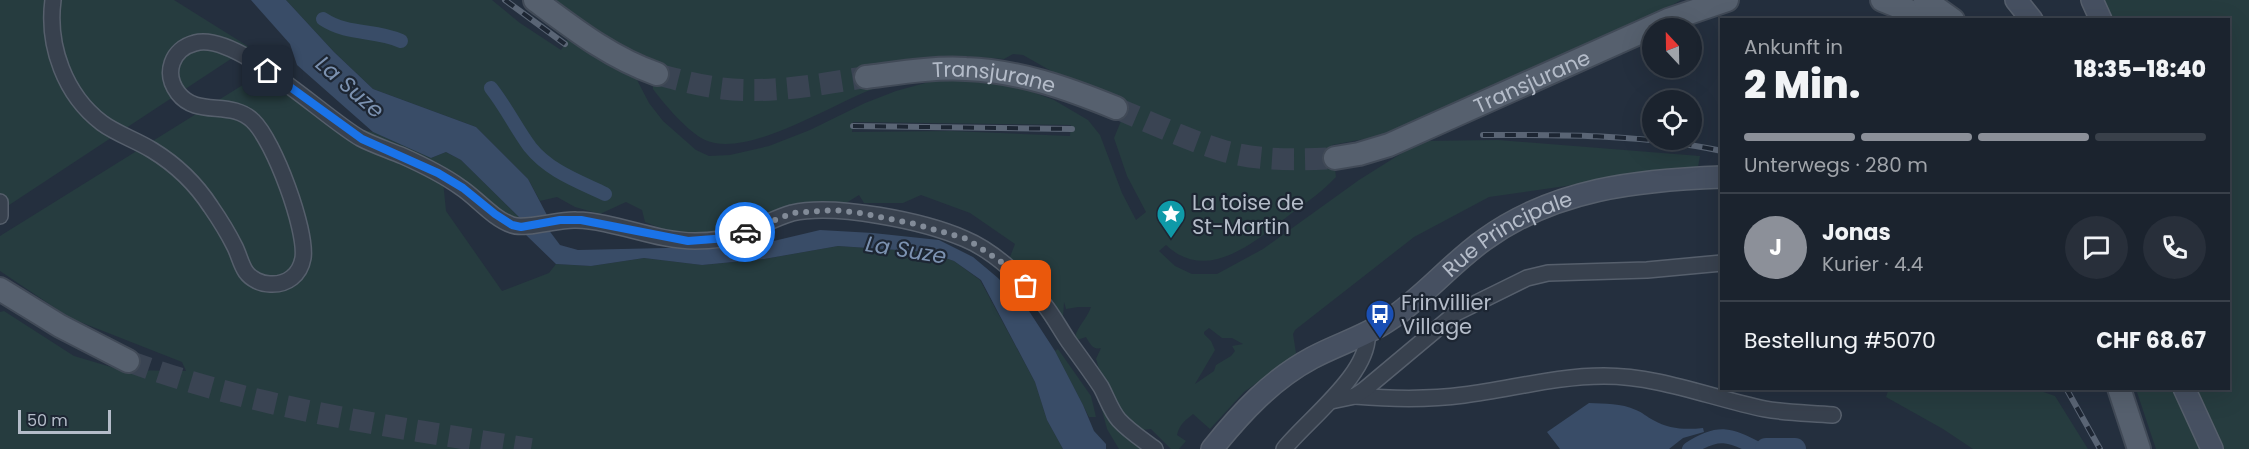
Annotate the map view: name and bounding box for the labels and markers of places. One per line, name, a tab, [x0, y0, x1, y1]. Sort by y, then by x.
pin	[242, 45, 293, 96]
place label: La toise de St-Martin	[1192, 188, 1304, 241]
place icon: La toise de St-Martin	[1155, 198, 1187, 240]
pin	[1000, 260, 1051, 311]
place label: Frinvillier Village	[1401, 288, 1491, 341]
bus stop icon: Frinvillier Village	[1364, 298, 1396, 340]

